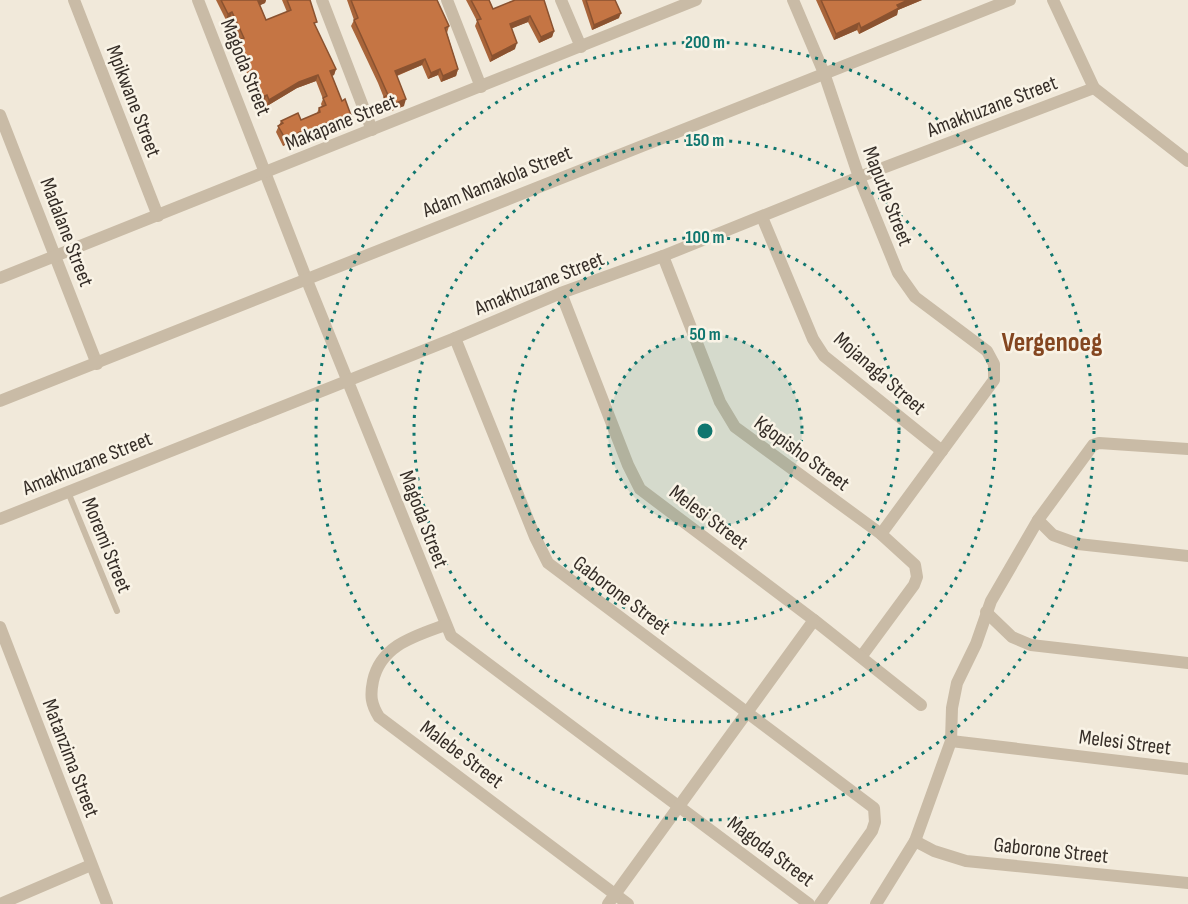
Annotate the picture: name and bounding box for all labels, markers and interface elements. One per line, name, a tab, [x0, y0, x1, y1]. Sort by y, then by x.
street label: Magoda Street	[215, 15, 276, 119]
text: 200 m	[685, 32, 725, 53]
street label: Mpikwane Street	[101, 42, 166, 161]
street label: Amakhuzane Street	[923, 70, 1061, 143]
street label: Makapane Street	[282, 89, 401, 156]
text: 150 m	[686, 130, 724, 151]
street label: Adam Namakola Street	[418, 140, 575, 223]
street label: Maputle Street	[857, 143, 918, 249]
street label: Madalane Street	[34, 174, 99, 290]
text: 100 m	[686, 227, 725, 248]
street label: Amakhuzane Street	[470, 246, 608, 321]
text: 50 m	[689, 324, 721, 345]
street label: Mojanaga Street	[828, 327, 931, 420]
district label: Vergenoeg	[1002, 327, 1102, 359]
street label: Kgopisho Street	[749, 410, 854, 496]
centre of rings	[695, 421, 715, 441]
street label: Amakhuzane Street	[18, 426, 156, 501]
street label: Magoda Street	[394, 467, 453, 571]
street label: Melesi Street	[664, 480, 753, 555]
street label: Moremi Street	[76, 494, 137, 596]
street label: Gaborone Street	[568, 551, 675, 640]
street label: Matanzima Street	[37, 696, 105, 821]
street label: Malebe Street	[415, 715, 508, 794]
street label: Melesi Street	[1078, 724, 1172, 761]
street label: Magoda Street	[722, 811, 819, 892]
street label: Gaborone Street	[992, 832, 1110, 869]

